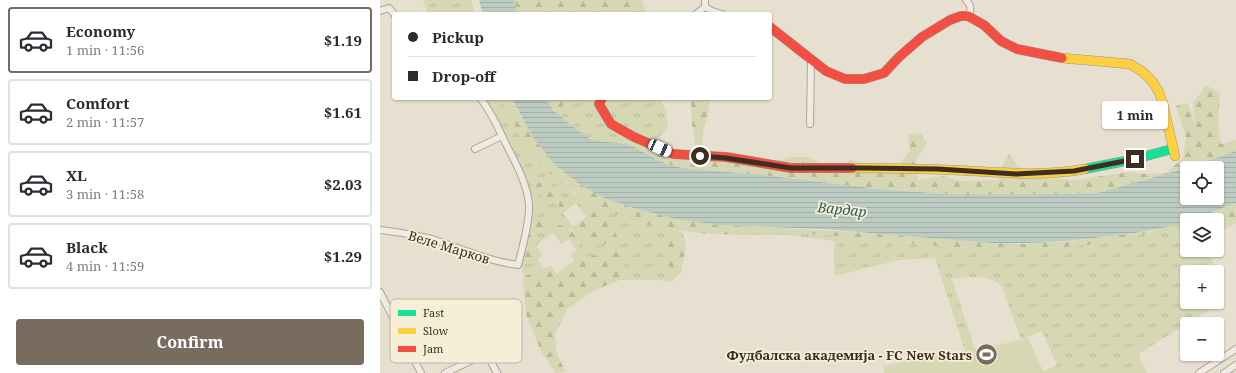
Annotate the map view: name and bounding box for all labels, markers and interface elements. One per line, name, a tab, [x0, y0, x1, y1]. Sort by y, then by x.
text: Economy	[66, 21, 135, 41]
icon: car	[18, 22, 54, 58]
text: Pickup	[432, 27, 484, 47]
text: $1.19	[324, 30, 362, 50]
text: 1 min · 11:56	[66, 41, 144, 59]
text: Drop-off	[432, 66, 496, 86]
text: Comfort	[66, 93, 129, 113]
icon: car	[18, 94, 54, 130]
callout: 1 min	[1102, 101, 1168, 129]
text: $1.61	[324, 102, 362, 122]
text: 1 min	[1117, 106, 1153, 124]
text: 2 min · 11:57	[66, 113, 144, 131]
car	[647, 138, 673, 158]
route start	[691, 147, 709, 165]
route end	[1126, 150, 1144, 168]
map controls	[1180, 161, 1224, 361]
button: locate	[1180, 161, 1224, 205]
text: XL	[66, 165, 87, 185]
icon: car	[18, 166, 54, 202]
text: $2.03	[324, 174, 362, 194]
text: 3 min · 11:58	[66, 185, 144, 203]
water label: Вардар	[816, 197, 867, 221]
button: layers	[1180, 213, 1224, 257]
street label: Веле Марков	[406, 226, 492, 268]
text: Black	[66, 237, 108, 257]
icon: car	[18, 238, 54, 274]
text: $1.29	[324, 246, 362, 266]
text: 4 min · 11:59	[66, 257, 144, 275]
button: +	[1180, 265, 1224, 309]
legend	[390, 299, 522, 363]
text: Fast	[423, 305, 444, 320]
button: −	[1180, 317, 1224, 361]
button: Confirm	[16, 319, 364, 365]
text: Slow	[423, 323, 449, 338]
text: Jam	[422, 341, 444, 356]
sports icon: Фудбалска академија - FC New Stars	[974, 342, 1000, 368]
place label: Фудбалска академија - FC New Stars	[726, 346, 972, 364]

